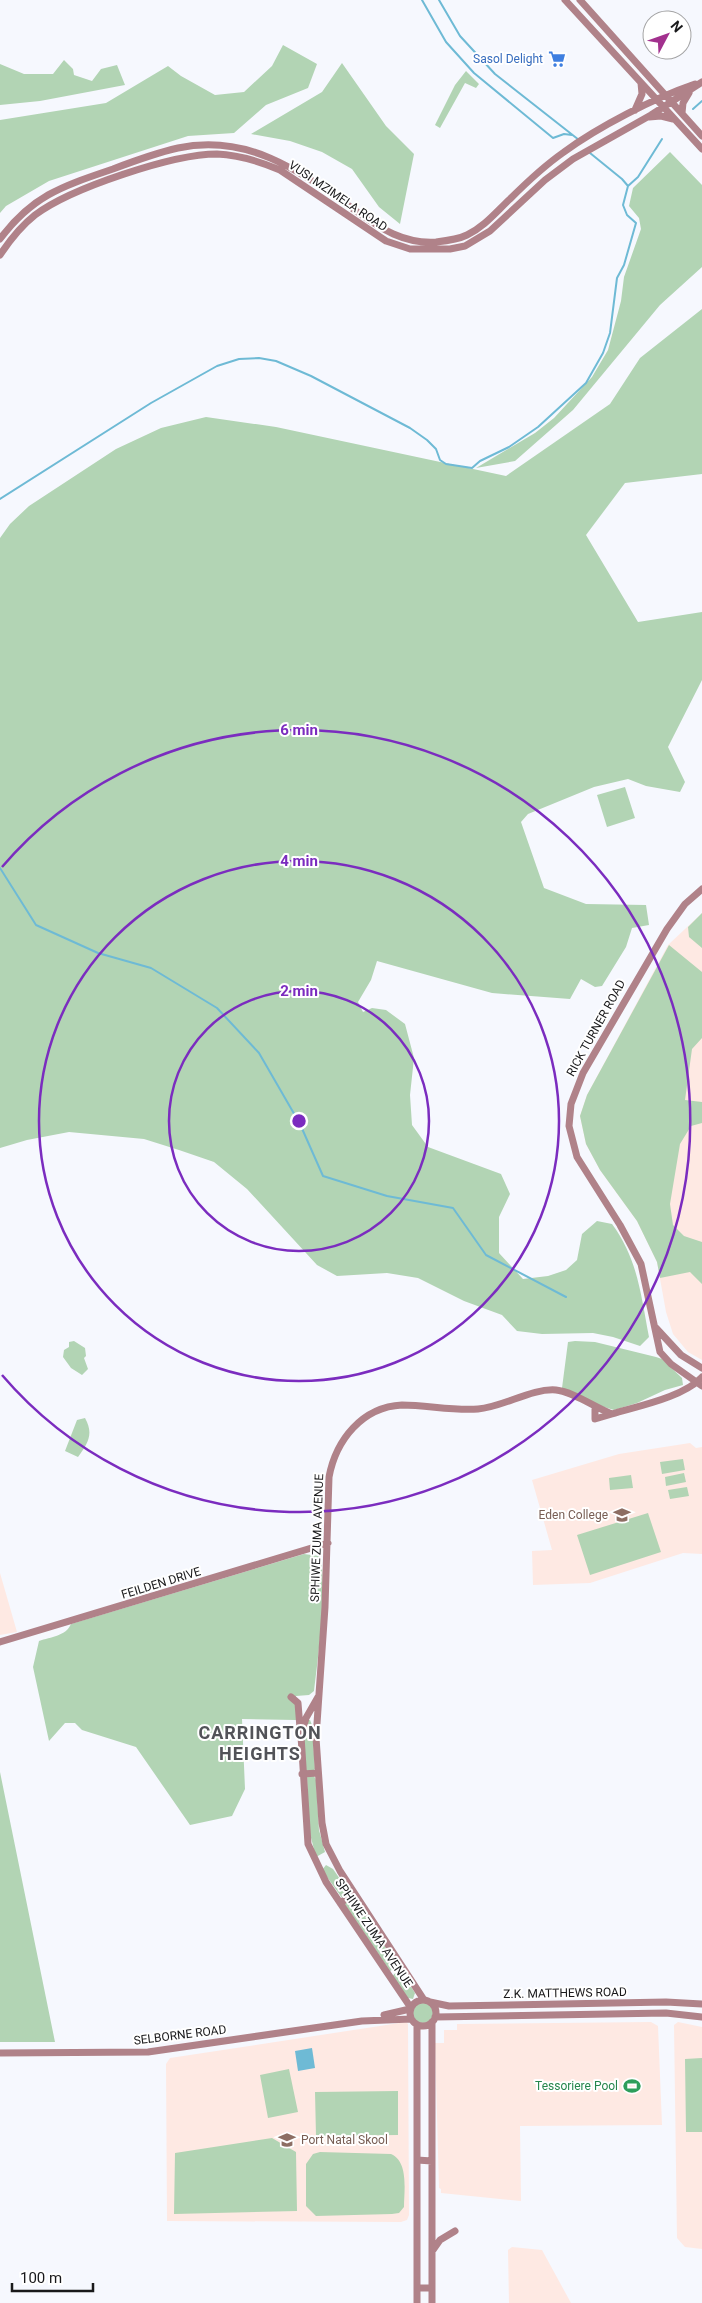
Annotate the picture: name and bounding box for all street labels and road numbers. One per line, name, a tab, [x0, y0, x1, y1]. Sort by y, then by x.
street label: VUSI MZIMELA ROAD	[286, 158, 390, 234]
street label: RICK TURNER ROAD	[564, 977, 628, 1079]
street label: SPHIWE ZUMA AVENUE	[308, 1473, 326, 1602]
street label: FEILDEN DRIVE	[120, 1564, 203, 1602]
street label: SPHIWE ZUMA AVENUE	[332, 1876, 416, 1990]
street label: Z.K. MATTHEWS ROAD	[503, 1985, 627, 2001]
street label: SELBORNE ROAD	[133, 2022, 227, 2048]

